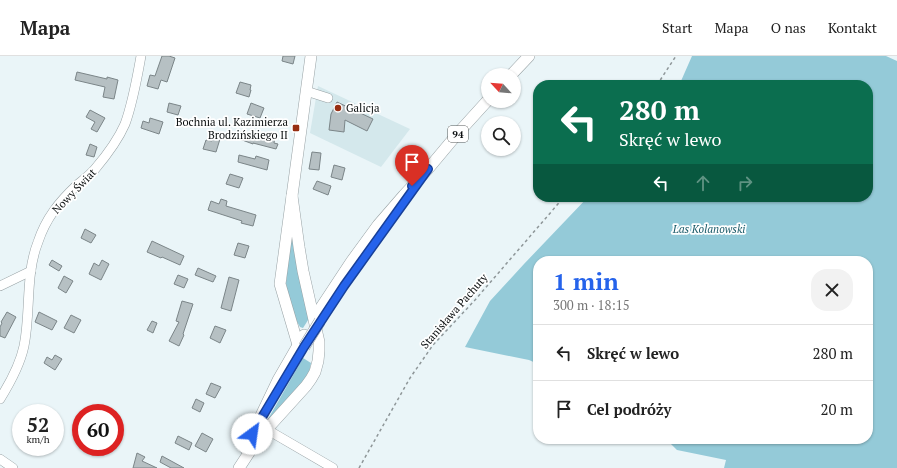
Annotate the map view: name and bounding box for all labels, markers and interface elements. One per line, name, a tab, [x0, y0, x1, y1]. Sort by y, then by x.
text: Mapa	[20, 15, 70, 40]
text: Start	[662, 18, 692, 37]
text: Mapa	[714, 18, 749, 37]
text: O nas	[771, 18, 806, 37]
text: Kontakt	[828, 18, 877, 37]
north arrow	[481, 68, 521, 108]
map controls	[481, 68, 521, 156]
text: 280 m	[619, 91, 700, 128]
icon: left	[553, 96, 605, 148]
place label: Galicja	[346, 101, 380, 115]
marker: Galicja	[333, 103, 343, 113]
place label: Bochnia ul. Kazimierza Brodzińskiego II	[176, 115, 288, 142]
button: search	[481, 116, 521, 156]
marker: Bochnia ul. Kazimierza Brodzińskiego II	[291, 123, 301, 133]
road number: 94	[448, 126, 468, 142]
text: Skręć w lewo	[619, 127, 721, 151]
pin	[395, 145, 429, 186]
icon: arrive	[401, 151, 423, 173]
street label: Nowy Świat	[49, 165, 99, 217]
icon: left	[650, 172, 672, 194]
icon: ahead	[692, 172, 714, 194]
icon: right	[734, 172, 756, 194]
park label: Las Kolanowski	[672, 222, 745, 236]
text: 1 min	[553, 265, 619, 297]
button: close	[811, 269, 853, 311]
street label: Stanisława Pachuty	[418, 270, 491, 351]
text: 300 m · 18:15	[553, 296, 630, 314]
icon: left	[553, 342, 575, 364]
text: Skręć w lewo	[587, 343, 679, 363]
text: 280 m	[812, 343, 853, 363]
icon: arrive	[553, 398, 575, 420]
text: Cel podróży	[587, 399, 671, 419]
text: 20 m	[820, 399, 853, 419]
speed limit sign: 60	[72, 404, 124, 456]
text: 52	[27, 411, 49, 438]
position arrow	[231, 413, 273, 455]
text: km/h	[26, 433, 50, 446]

